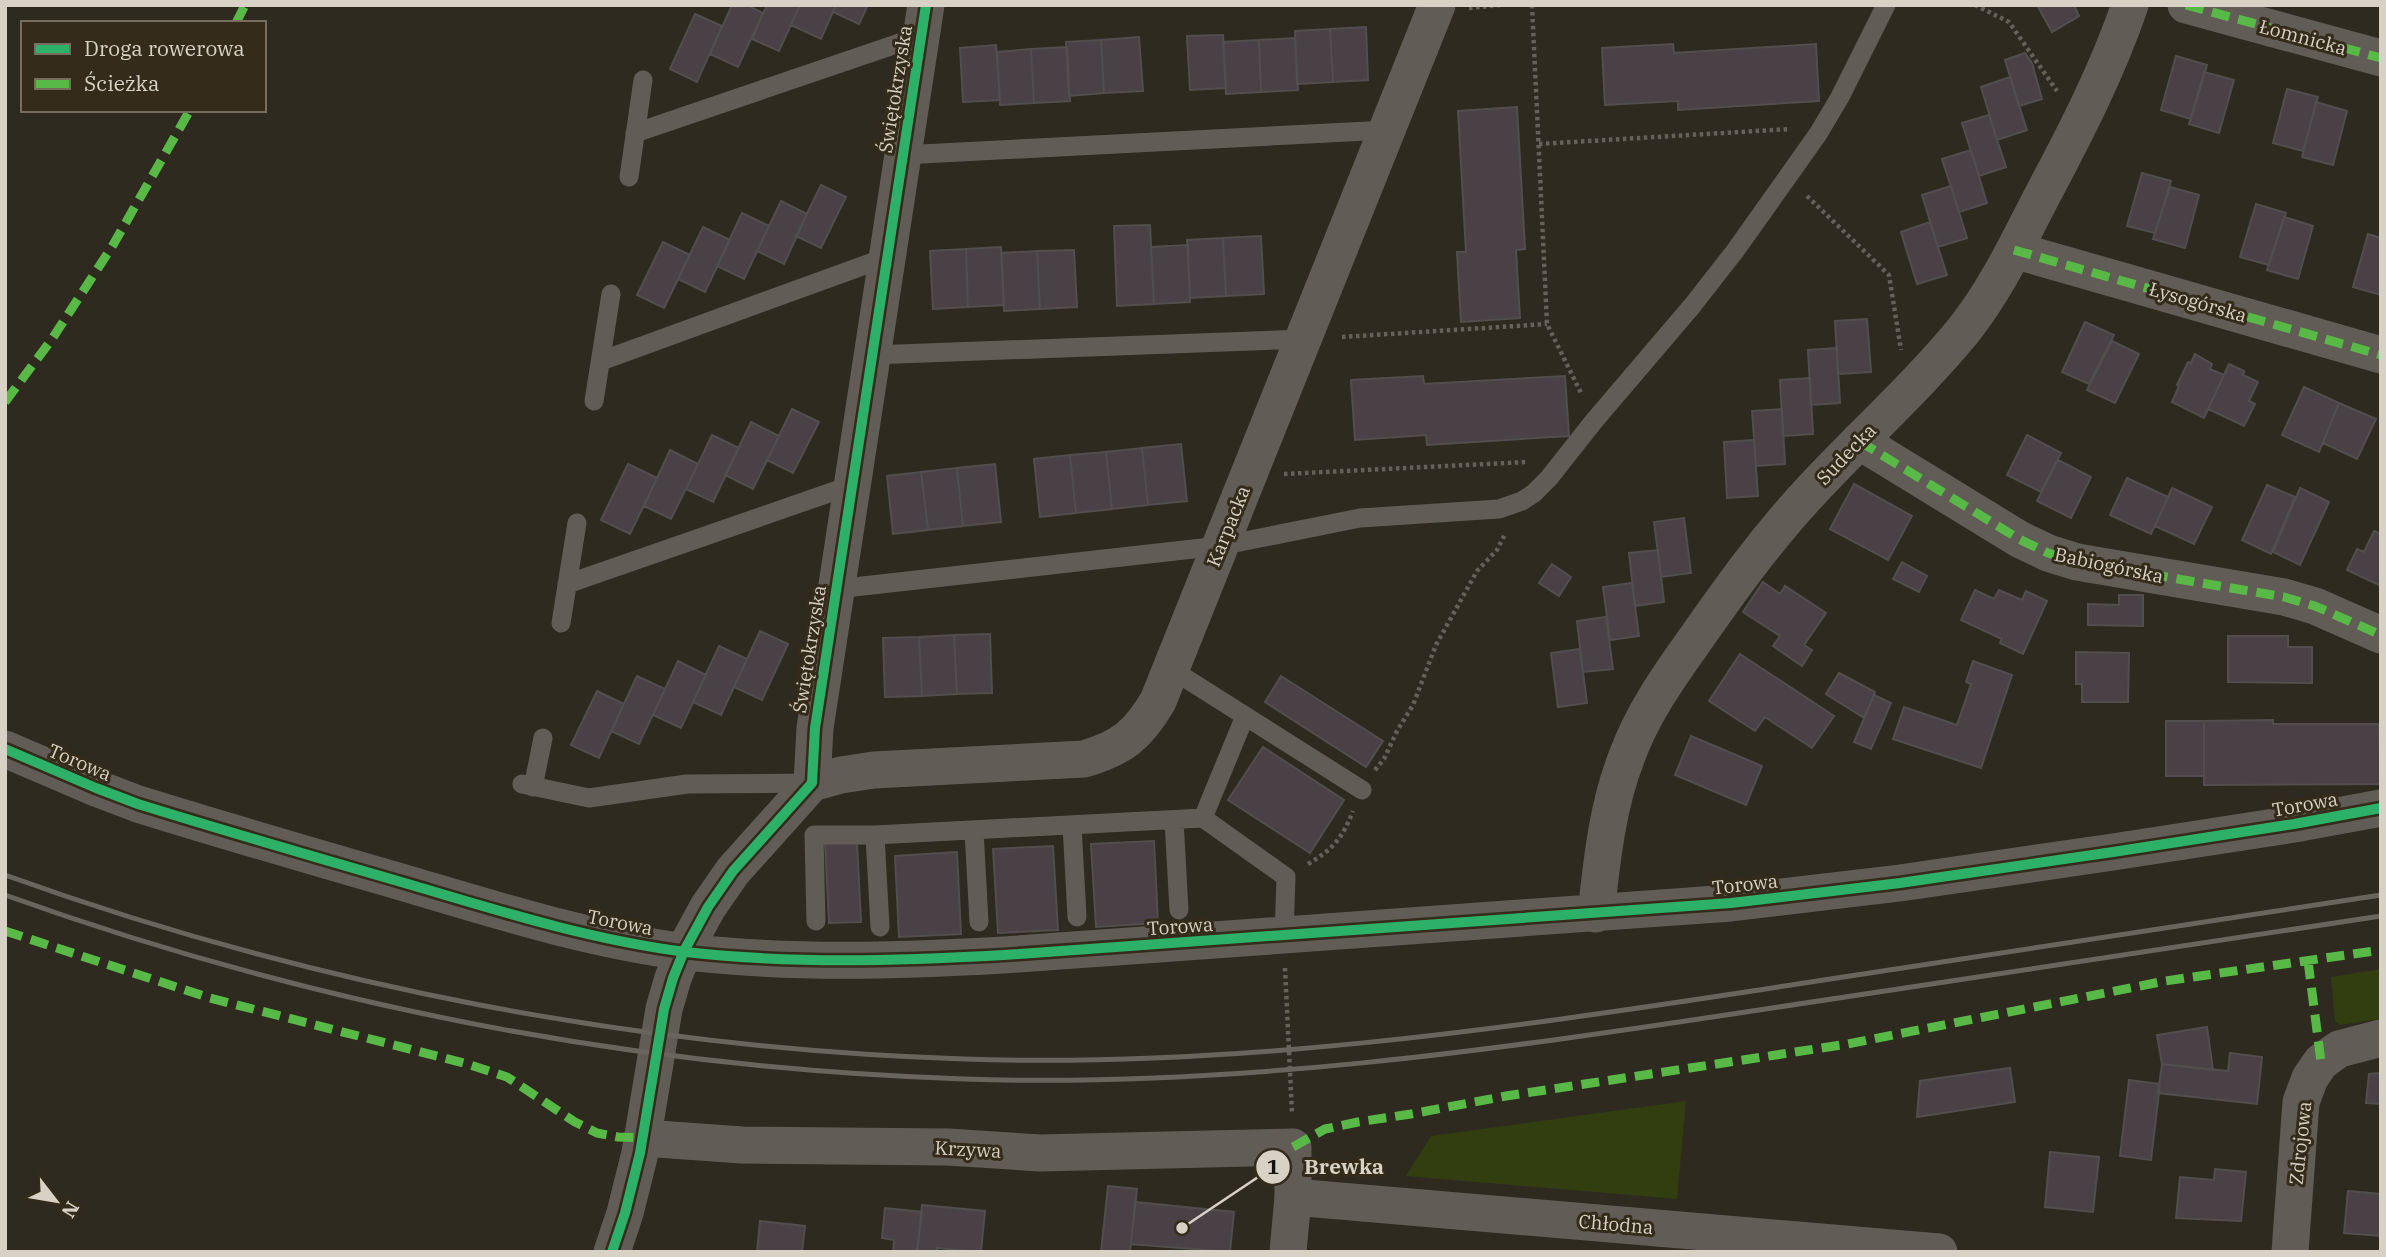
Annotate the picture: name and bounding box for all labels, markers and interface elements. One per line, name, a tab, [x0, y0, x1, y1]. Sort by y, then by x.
street label: Łomnicka	[2257, 14, 2349, 60]
legend	[21, 21, 266, 112]
street label: Świętokrzyska	[873, 23, 917, 155]
text: Droga rowerowa	[84, 34, 245, 62]
text: Ścieżka	[84, 69, 159, 97]
street label: Łysogórska	[2146, 277, 2250, 327]
street label: Sudecka	[1811, 418, 1881, 490]
street label: Karpacka	[1201, 482, 1255, 570]
street label: Babiogórska	[2052, 542, 2166, 588]
street label: Świętokrzyska	[787, 583, 831, 715]
street label: Torowa	[45, 738, 115, 786]
street label: Torowa	[2270, 786, 2340, 822]
street label: Torowa	[1711, 869, 1779, 899]
street label: Torowa	[585, 904, 655, 940]
street label: Torowa	[1146, 912, 1214, 940]
street label: Zdrojowa	[2284, 1100, 2316, 1186]
street label: Krzywa	[934, 1135, 1002, 1163]
callout: Brewka	[1255, 1146, 1398, 1188]
text: 1	[1267, 1152, 1279, 1180]
text: Brewka	[1304, 1152, 1384, 1180]
north arrow	[21, 1166, 91, 1236]
text: N	[56, 1197, 85, 1222]
street label: Chłodna	[1578, 1209, 1654, 1239]

